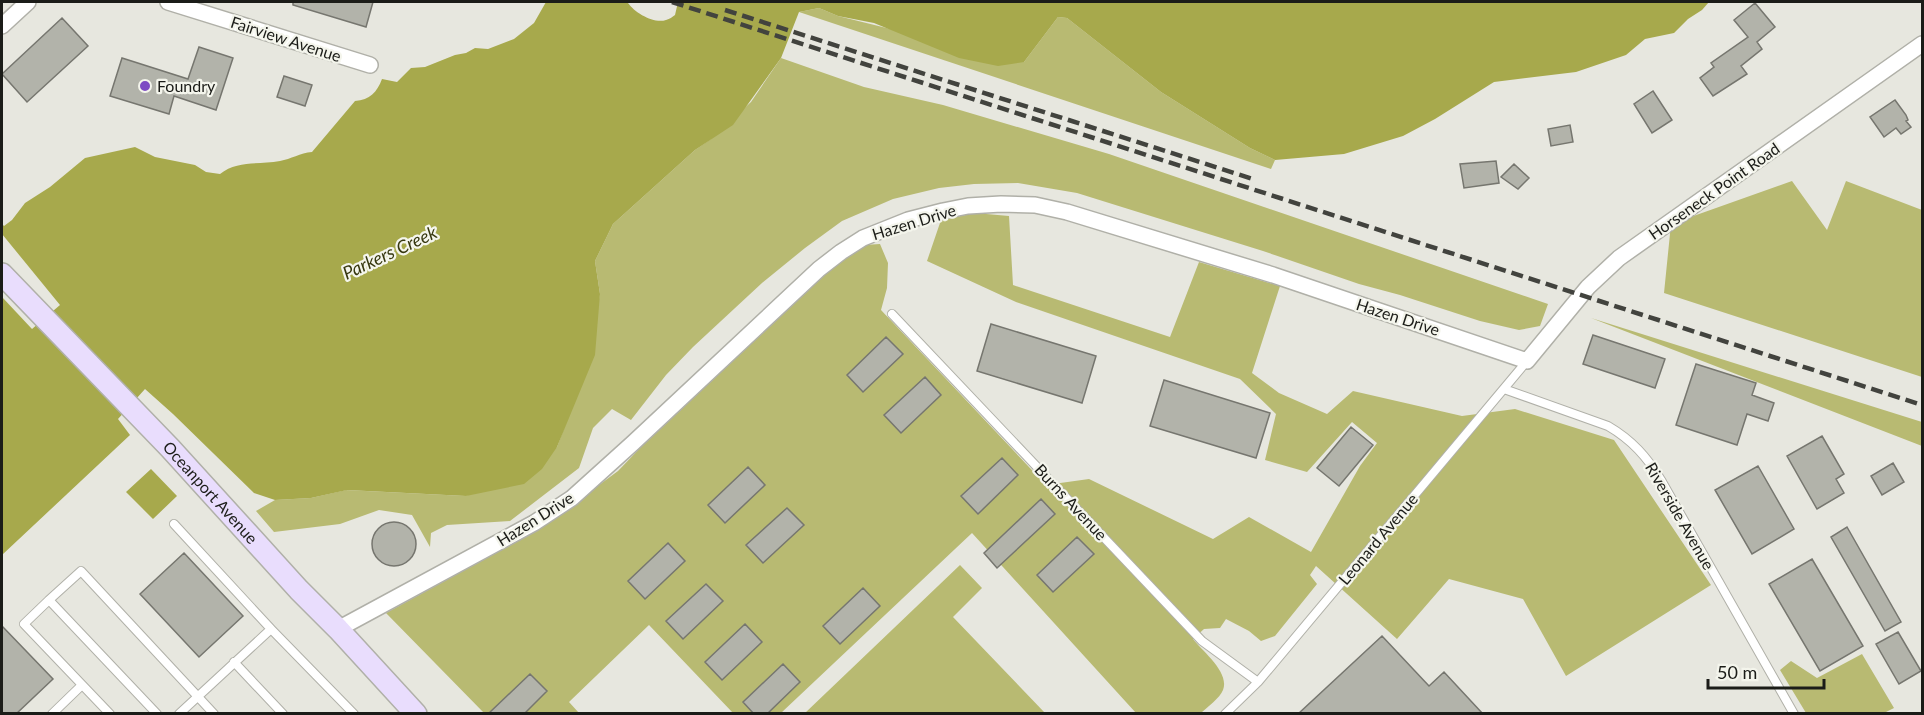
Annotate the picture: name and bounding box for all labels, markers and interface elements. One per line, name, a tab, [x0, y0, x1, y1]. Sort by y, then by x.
street label: Fairview Avenue	[229, 12, 344, 65]
place label: Foundry	[157, 76, 216, 95]
marker: Foundry	[138, 79, 152, 93]
street label: Horseneck Point Road	[1645, 138, 1783, 243]
street label: Hazen Drive	[870, 200, 958, 243]
water label: Parkers Creek	[339, 220, 441, 284]
street label: Hazen Drive	[1354, 294, 1442, 339]
street label: Oceanport Avenue	[159, 437, 262, 547]
street label: Riverside Avenue	[1642, 459, 1719, 573]
street label: Burns Avenue	[1031, 460, 1111, 544]
street label: Hazen Drive	[493, 488, 577, 550]
street label: Leonard Avenue	[1334, 489, 1421, 588]
scale bar	[1708, 652, 1824, 690]
text: 50 m	[1717, 661, 1757, 683]

